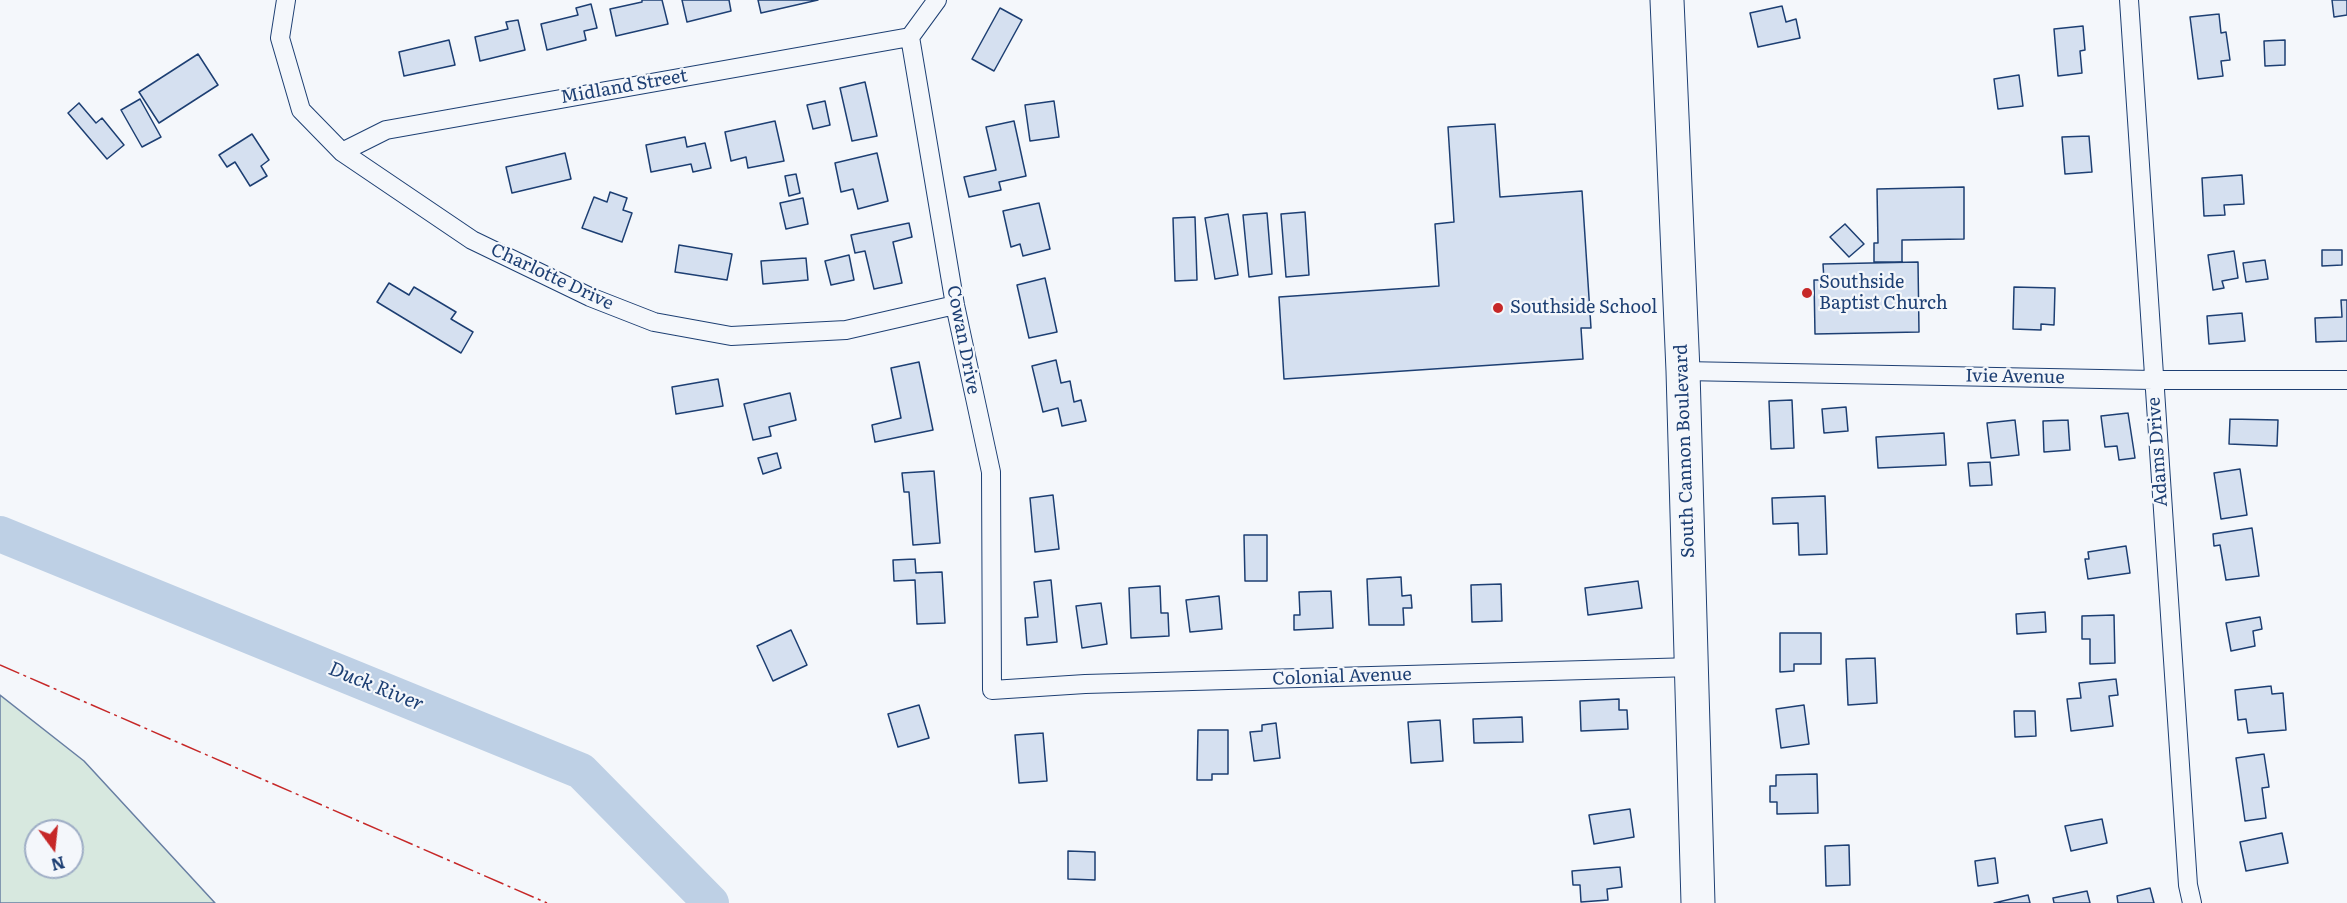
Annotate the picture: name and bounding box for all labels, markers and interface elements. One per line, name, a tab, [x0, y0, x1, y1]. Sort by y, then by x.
street label: Midland Street	[559, 65, 689, 109]
street label: Charlotte Drive	[487, 239, 617, 315]
place label: Southside Baptist Church	[1819, 272, 1948, 314]
street label: Cowan Drive	[942, 284, 984, 396]
marker: Southside Baptist Church	[1800, 286, 1814, 300]
place label: Southside School	[1510, 297, 1657, 319]
marker: Southside School	[1491, 301, 1505, 315]
street label: South Cannon Boulevard	[1670, 344, 1700, 558]
street label: Ivie Avenue	[1965, 365, 2065, 389]
street label: Adams Drive	[2143, 396, 2173, 508]
water label: Duck River	[325, 657, 427, 717]
street label: Colonial Avenue	[1272, 664, 1412, 690]
north arrow	[24, 819, 84, 879]
text: N	[49, 851, 68, 878]

